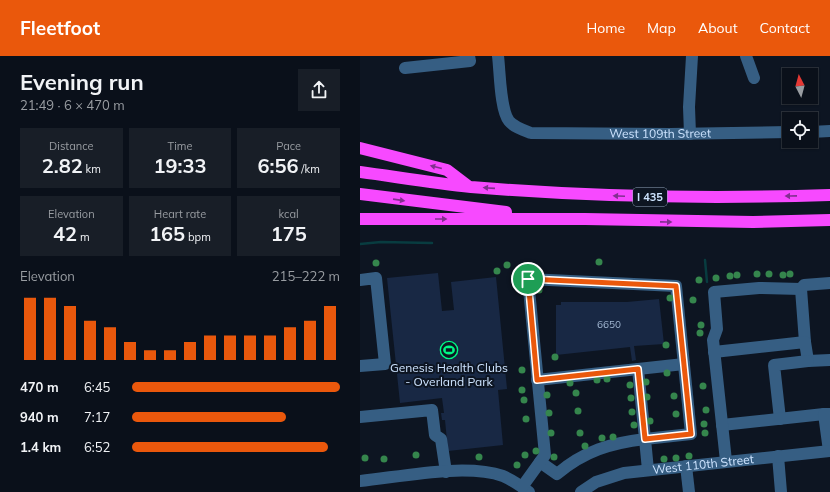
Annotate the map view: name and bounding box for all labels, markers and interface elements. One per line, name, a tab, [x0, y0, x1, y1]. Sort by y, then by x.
text: Fleetfoot	[20, 16, 100, 40]
text: Home	[586, 19, 625, 37]
text: Map	[647, 19, 676, 37]
text: About	[698, 19, 738, 37]
text: Contact	[760, 19, 810, 37]
text: Evening run	[20, 68, 144, 96]
north arrow	[782, 68, 818, 104]
map controls	[782, 68, 818, 148]
button: share	[298, 69, 340, 111]
text: 21:49 · 6 × 470 m	[20, 97, 125, 113]
button: locate	[782, 112, 818, 148]
street label: West 109th Street	[609, 125, 711, 141]
text: Distance	[49, 139, 94, 153]
text: Time	[168, 139, 192, 153]
text: Pace	[276, 139, 301, 153]
text: 2.82	[42, 153, 83, 178]
text: 19:33	[154, 153, 206, 178]
text: 6:56	[258, 153, 298, 178]
text: km	[83, 162, 101, 176]
text: /km	[298, 162, 320, 176]
one-way arrow	[430, 164, 442, 170]
one-way arrow	[483, 184, 495, 191]
road number: I 435	[633, 188, 667, 206]
one-way arrow	[612, 193, 625, 199]
one-way arrow	[784, 193, 797, 199]
one-way arrow	[393, 196, 405, 203]
text: Elevation	[48, 207, 95, 221]
text: Heart rate	[154, 207, 206, 221]
text: kcal	[279, 207, 299, 221]
one-way arrow	[435, 216, 448, 222]
one-way arrow	[660, 219, 673, 225]
text: 42	[53, 221, 77, 246]
text: 165	[149, 221, 185, 246]
text: 175	[271, 221, 307, 246]
text: m	[77, 230, 90, 244]
text: bpm	[185, 230, 211, 244]
pin	[511, 262, 545, 296]
text: Elevation	[20, 268, 75, 284]
text: 215–222 m	[272, 268, 340, 284]
icon: arrive	[517, 268, 539, 290]
house number: 6650	[597, 318, 621, 331]
sports icon: Genesis Health Clubs - Overland Park	[439, 340, 459, 360]
place label: Genesis Health Clubs - Overland Park	[390, 360, 508, 389]
text: 470 m	[20, 379, 59, 395]
text: 6:45	[84, 379, 110, 395]
text: 940 m	[20, 409, 59, 425]
text: 7:17	[84, 409, 110, 425]
text: 1.4 km	[20, 439, 61, 455]
text: 6:52	[84, 439, 110, 455]
street label: West 110th Street	[652, 451, 754, 477]

